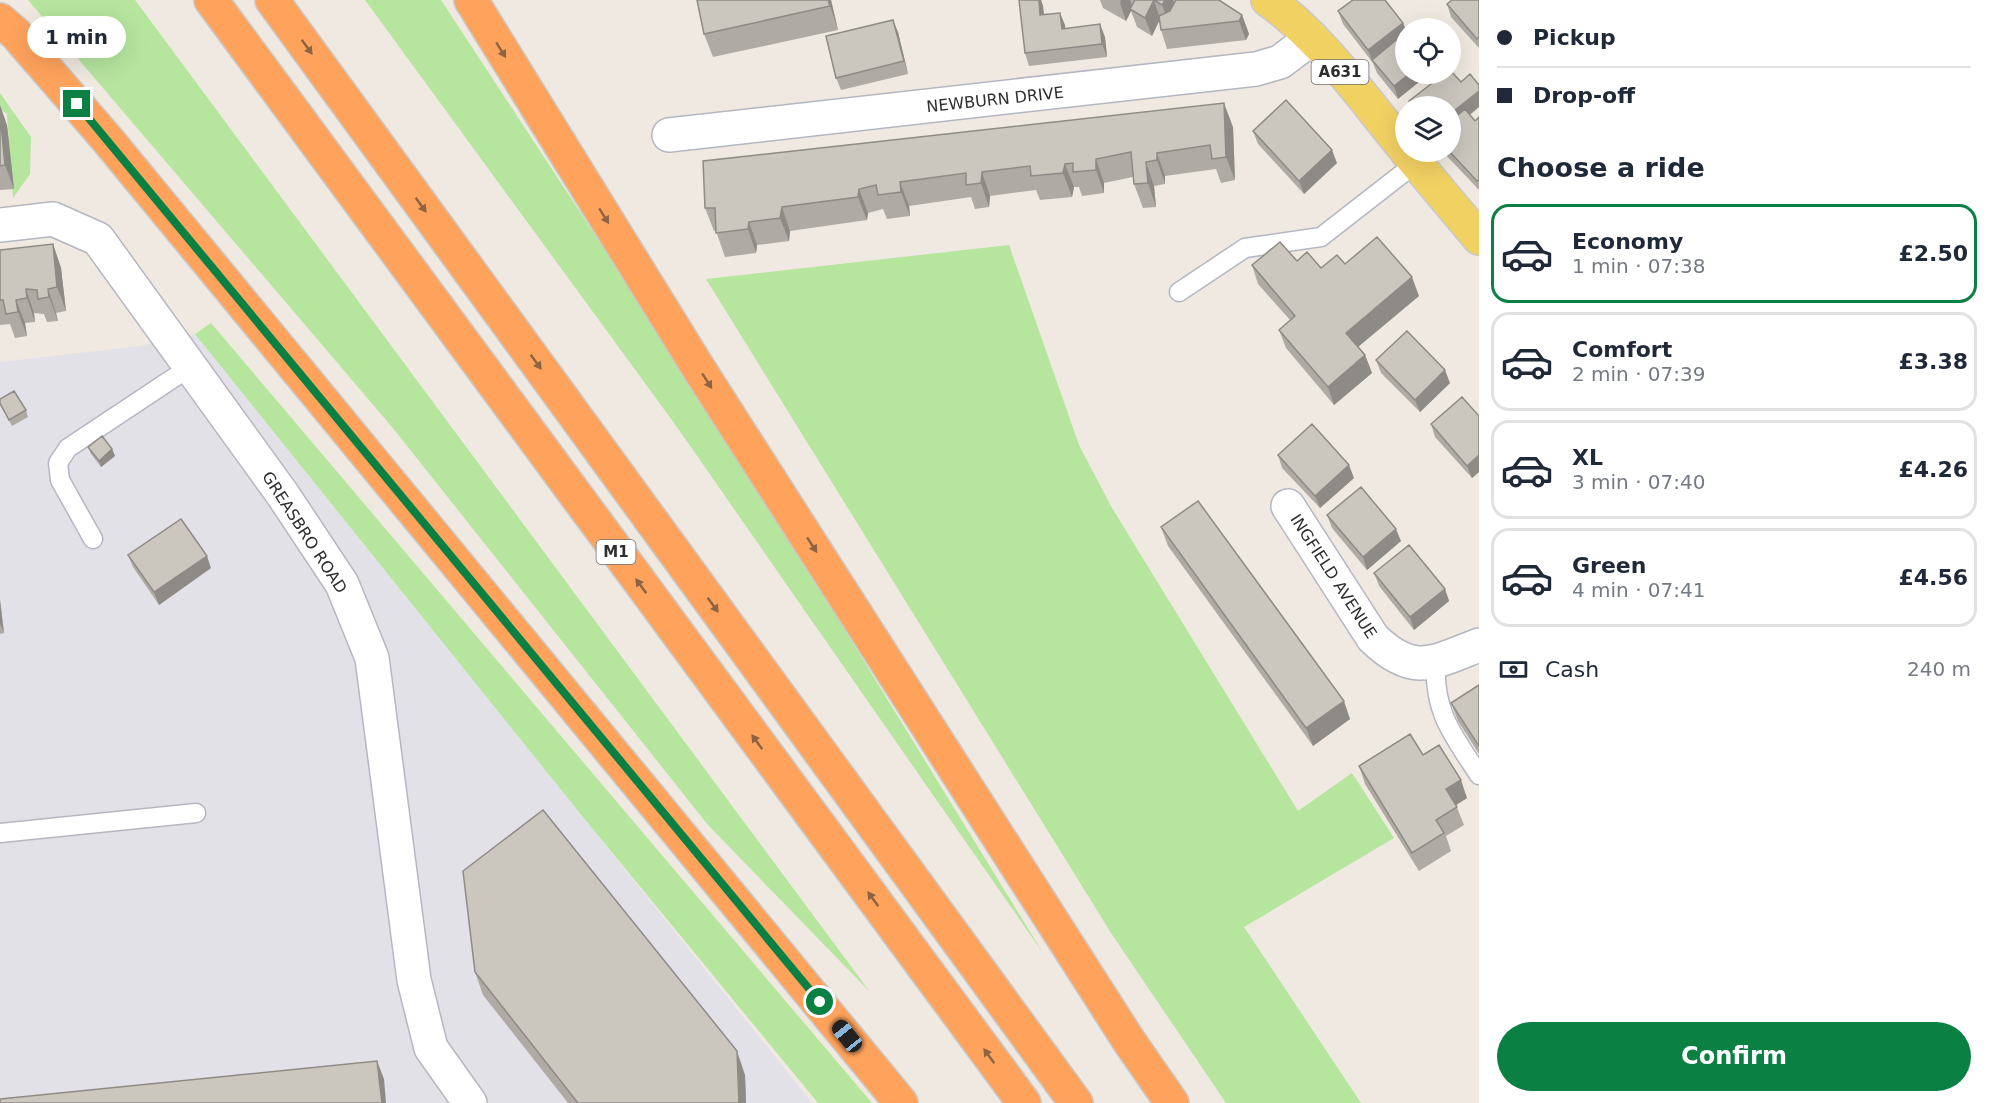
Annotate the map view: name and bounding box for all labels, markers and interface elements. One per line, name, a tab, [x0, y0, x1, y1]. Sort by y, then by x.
callout: 1 min	[28, 17, 127, 59]
map controls	[1395, 18, 1461, 162]
button: locate	[1395, 18, 1461, 84]
text: 1 min	[45, 25, 108, 49]
text: Pickup	[1533, 25, 1616, 50]
one-way arrow	[300, 40, 312, 55]
one-way arrow	[496, 42, 507, 58]
road number: A631	[1312, 60, 1368, 84]
street label: NEWBURN DRIVE	[925, 83, 1065, 116]
text: Drop-off	[1533, 83, 1635, 108]
route end	[63, 90, 90, 117]
button: layers	[1395, 96, 1461, 162]
text: Choose a ride	[1497, 152, 1705, 183]
one-way arrow	[415, 197, 427, 212]
one-way arrow	[599, 207, 610, 224]
icon: car	[1500, 227, 1554, 281]
text: Economy	[1572, 229, 1683, 254]
text: £2.50	[1898, 241, 1968, 266]
text: 1 min · 07:38	[1572, 254, 1706, 278]
icon: car	[1500, 335, 1554, 389]
text: Comfort	[1572, 337, 1672, 362]
text: £3.38	[1898, 349, 1968, 374]
one-way arrow	[530, 355, 542, 370]
text: 2 min · 07:39	[1572, 362, 1706, 386]
one-way arrow	[701, 373, 712, 389]
icon: car	[1500, 443, 1554, 497]
text: XL	[1572, 445, 1603, 470]
text: £4.26	[1898, 457, 1968, 482]
street label: GREASBRO ROAD	[258, 468, 351, 597]
text: 3 min · 07:40	[1572, 470, 1706, 494]
street label: INGFIELD AVENUE	[1286, 511, 1381, 642]
one-way arrow	[806, 537, 818, 553]
road number: M1	[596, 540, 636, 564]
icon: car	[1500, 551, 1554, 605]
text: Green	[1572, 553, 1646, 578]
text: £4.56	[1898, 565, 1968, 590]
one-way arrow	[635, 578, 647, 594]
text: 4 min · 07:41	[1572, 578, 1706, 602]
one-way arrow	[707, 596, 719, 612]
icon: cash	[1497, 653, 1530, 686]
text: Cash	[1545, 657, 1599, 682]
text: 240 m	[1907, 657, 1971, 681]
one-way arrow	[751, 735, 763, 751]
one-way arrow	[867, 892, 879, 908]
route start	[806, 988, 833, 1015]
car	[829, 1016, 865, 1056]
button: Confirm	[1497, 1022, 1971, 1091]
one-way arrow	[983, 1048, 995, 1064]

